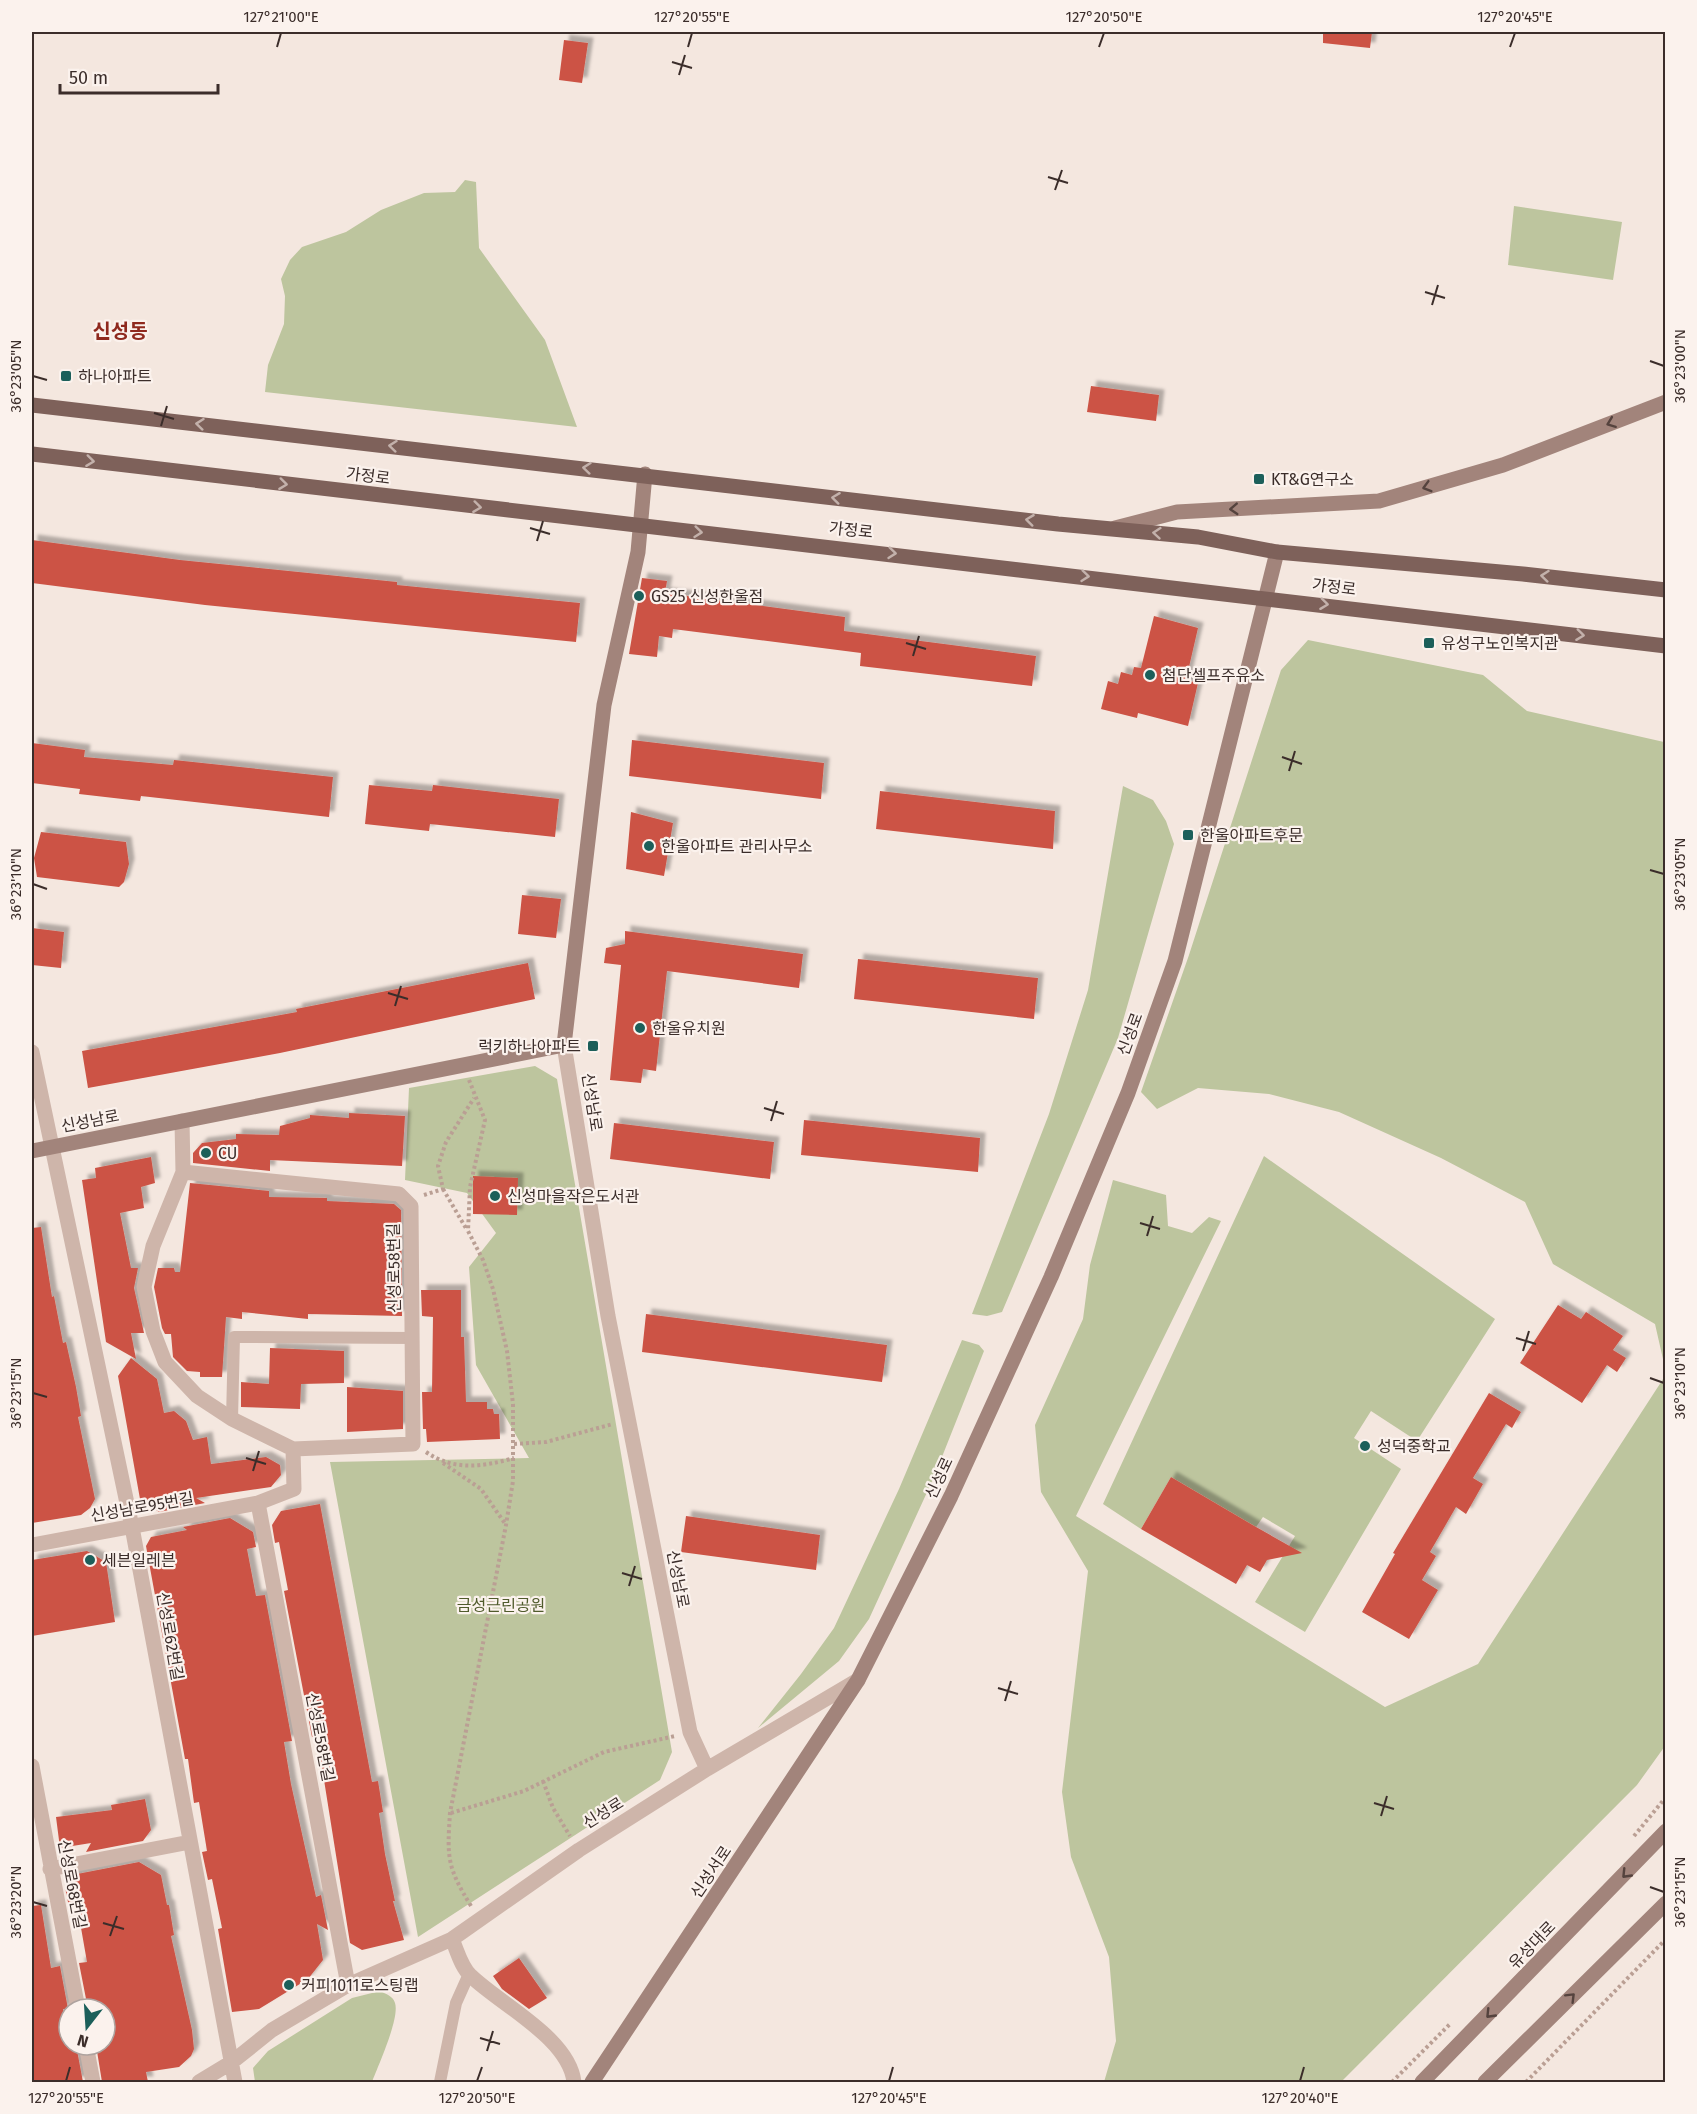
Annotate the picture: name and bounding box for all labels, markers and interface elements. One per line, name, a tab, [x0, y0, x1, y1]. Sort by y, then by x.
text: 127°21'00"E	[243, 8, 319, 26]
text: 127°20'55"E	[654, 8, 730, 26]
text: 127°20'50"E	[1065, 8, 1143, 26]
text: 127°20'45"E	[1477, 8, 1553, 26]
scale bar	[60, 57, 218, 95]
text: 50 m	[69, 67, 108, 89]
district label: 신성동	[92, 319, 148, 343]
text: 36°23'00"N	[1671, 329, 1689, 403]
text: 36°23'05"N	[7, 340, 25, 412]
place label: 하나아파트	[78, 367, 152, 386]
marker: 하나아파트	[59, 369, 73, 383]
one-way arrow	[1606, 416, 1617, 429]
one-way arrow	[195, 418, 204, 431]
one-way arrow	[389, 440, 398, 452]
one-way arrow	[85, 454, 94, 467]
one-way arrow	[583, 462, 592, 474]
street label: 가정로	[345, 464, 391, 488]
place label: KT&G연구소	[1271, 470, 1354, 489]
marker: KT&G연구소	[1252, 472, 1266, 486]
one-way arrow	[279, 477, 288, 490]
one-way arrow	[1422, 480, 1433, 492]
one-way arrow	[832, 492, 841, 504]
one-way arrow	[472, 500, 482, 512]
one-way arrow	[1230, 502, 1239, 515]
one-way arrow	[1026, 515, 1035, 527]
street label: 가정로	[828, 518, 874, 542]
one-way arrow	[693, 525, 702, 538]
one-way arrow	[1153, 527, 1162, 540]
one-way arrow	[887, 546, 896, 559]
one-way arrow	[1081, 569, 1090, 582]
one-way arrow	[1540, 570, 1549, 583]
street label: 가정로	[1311, 575, 1357, 599]
place label: GS25 신성한울점	[651, 587, 763, 606]
marker: GS25 신성한울점	[632, 589, 646, 603]
one-way arrow	[1320, 597, 1329, 609]
one-way arrow	[1576, 629, 1585, 641]
place label: 유성구노인복지관	[1441, 634, 1559, 653]
marker: 유성구노인복지관	[1422, 636, 1436, 650]
place label: 첨단셀프주유소	[1162, 666, 1265, 685]
marker: 첨단셀프주유소	[1143, 668, 1157, 682]
place label: 한울아파트후문	[1200, 826, 1303, 845]
marker: 한울아파트후문	[1181, 828, 1195, 842]
place label: 한울아파트 관리사무소	[661, 837, 812, 856]
text: 36°23'05"N	[1671, 838, 1689, 910]
marker: 한울아파트 관리사무소	[642, 839, 656, 853]
text: 36°23'10"N	[7, 848, 25, 920]
street label: 신성로	[1114, 1010, 1147, 1058]
place label: 한울유치원	[652, 1019, 726, 1038]
marker: 한울유치원	[633, 1021, 647, 1035]
place label: 럭키하나아파트	[478, 1037, 581, 1056]
marker: 럭키하나아파트	[586, 1039, 600, 1053]
street label: 신성남로	[578, 1071, 606, 1133]
street label: 신성남로	[59, 1106, 121, 1136]
place label: CU	[218, 1144, 237, 1163]
marker: CU	[199, 1146, 213, 1160]
place label: 신성마을작은도서관	[507, 1187, 640, 1206]
marker: 신성마을작은도서관	[488, 1189, 502, 1203]
street label: 신성로58번길	[384, 1223, 404, 1313]
text: 36°23'10"N	[1671, 1347, 1689, 1419]
text: 36°23'15"N	[7, 1357, 25, 1429]
place label: 성덕중학교	[1377, 1437, 1451, 1456]
marker: 성덕중학교	[1358, 1439, 1372, 1453]
street label: 신성로	[921, 1454, 957, 1502]
street label: 신성남로95번길	[89, 1489, 195, 1525]
street label: 신성남로	[663, 1548, 693, 1610]
place label: 세븐일레븐	[102, 1551, 176, 1570]
marker: 세븐일레븐	[83, 1553, 97, 1567]
street label: 신성로62번길	[153, 1590, 187, 1682]
park label: 금성근린공원	[457, 1596, 545, 1615]
street label: 신성로58번길	[302, 1691, 338, 1783]
street label: 신성로	[579, 1793, 627, 1833]
street label: 신성로68번길	[54, 1838, 90, 1930]
street label: 신성서로	[687, 1842, 735, 1902]
text: 36°23'15"N	[1671, 1856, 1689, 1928]
text: 36°23'20"N	[7, 1865, 25, 1939]
one-way arrow	[1622, 1868, 1633, 1878]
street label: 유성대로	[1505, 1917, 1559, 1973]
place label: 커피1011로스팅랩	[301, 1976, 418, 1995]
marker: 커피1011로스팅랩	[282, 1978, 296, 1992]
one-way arrow	[1564, 1993, 1575, 2004]
north arrow	[57, 1997, 117, 2057]
one-way arrow	[1486, 2006, 1497, 2017]
text: N	[75, 2030, 91, 2052]
text: 127°20'55"E	[28, 2089, 104, 2107]
text: 127°20'50"E	[438, 2089, 516, 2107]
text: 127°20'45"E	[851, 2089, 927, 2107]
text: 127°20'40"E	[1262, 2089, 1338, 2107]

